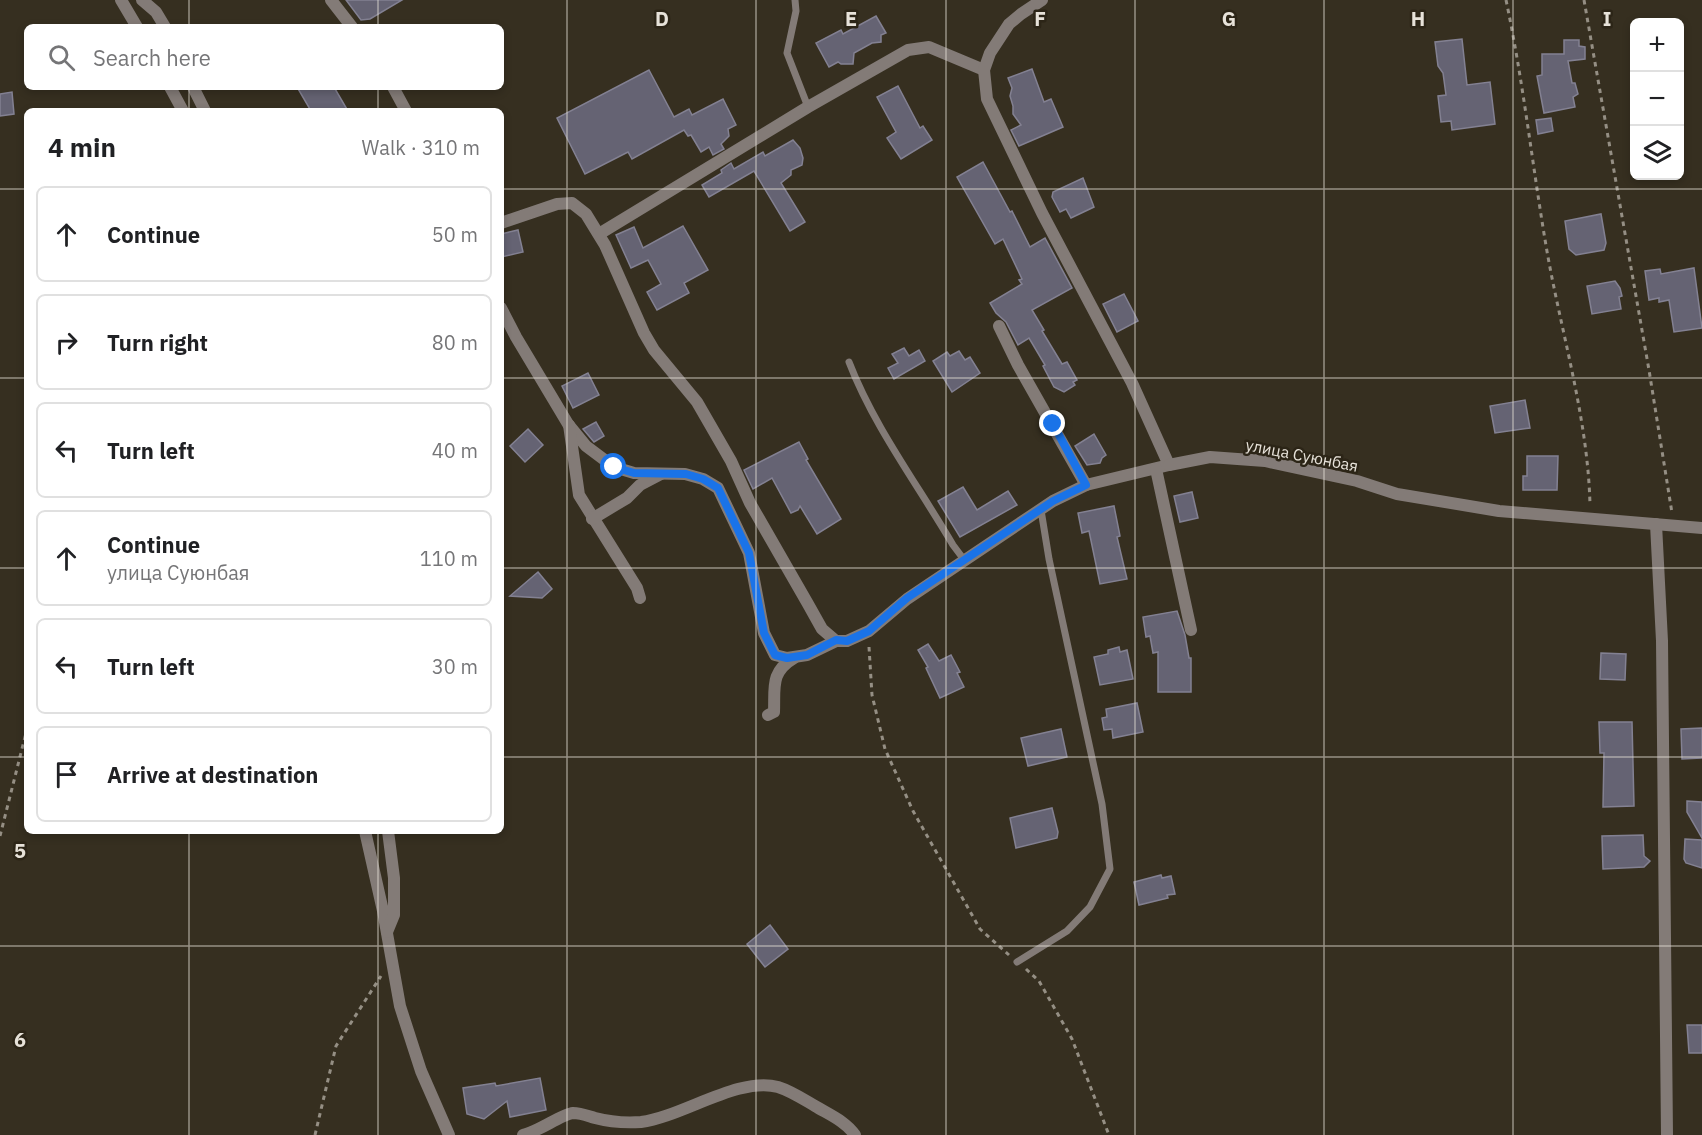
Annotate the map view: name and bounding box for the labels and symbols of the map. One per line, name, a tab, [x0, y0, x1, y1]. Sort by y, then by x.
text: D	[655, 5, 669, 32]
text: E	[845, 5, 857, 32]
text: F	[1034, 5, 1046, 32]
text: G	[1222, 5, 1236, 32]
text: H	[1411, 5, 1425, 32]
text: I	[1603, 5, 1611, 32]
route end	[1039, 410, 1065, 436]
street label: улица Суюнбая	[1244, 434, 1360, 476]
route start	[600, 453, 626, 479]
text: 5	[14, 837, 26, 864]
text: 6	[14, 1026, 26, 1053]

